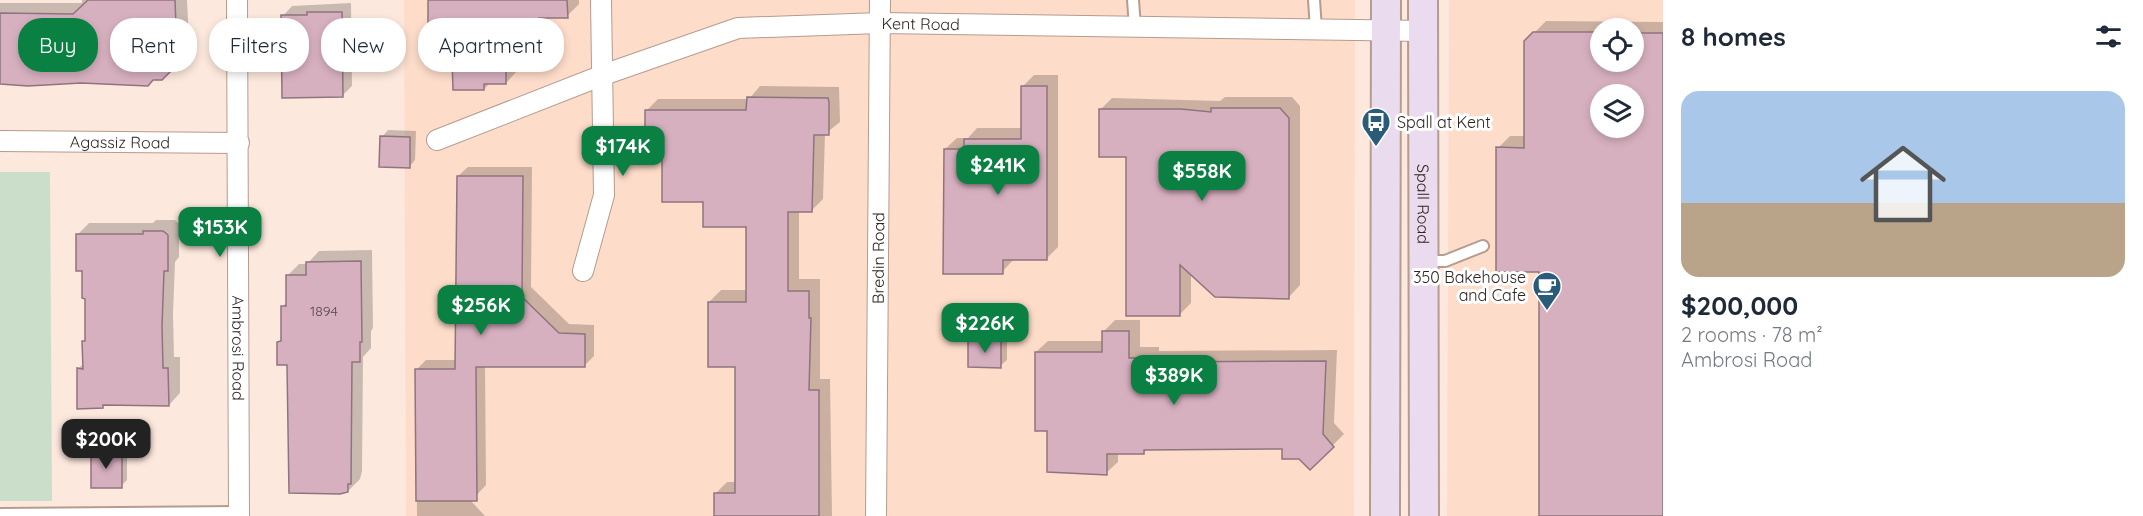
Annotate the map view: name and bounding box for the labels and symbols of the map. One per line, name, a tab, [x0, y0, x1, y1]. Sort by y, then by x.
street label: Kent Road	[881, 13, 960, 34]
bus stop icon: Spall at Kent	[1360, 106, 1392, 148]
place label: Spall at Kent	[1397, 112, 1491, 132]
pin: $174K	[581, 126, 665, 177]
street label: Agassiz Road	[70, 132, 170, 152]
pin: $241K	[956, 145, 1040, 196]
pin: $558K	[1160, 151, 1244, 202]
street label: Spall Road	[1413, 164, 1433, 244]
pin: $153K	[178, 207, 262, 258]
street label: Bredin Road	[868, 212, 888, 304]
place label: 350 Bakehouse and Cafe	[1413, 267, 1526, 305]
cafe icon: 350 Bakehouse and Cafe	[1531, 270, 1563, 312]
pin: $256K	[439, 285, 523, 336]
street label: Ambrosi Road	[228, 295, 249, 401]
house number: 1894	[310, 302, 338, 320]
pin: $226K	[943, 303, 1027, 354]
pin: $389K	[1132, 355, 1216, 406]
pin: $200K	[64, 419, 148, 470]

